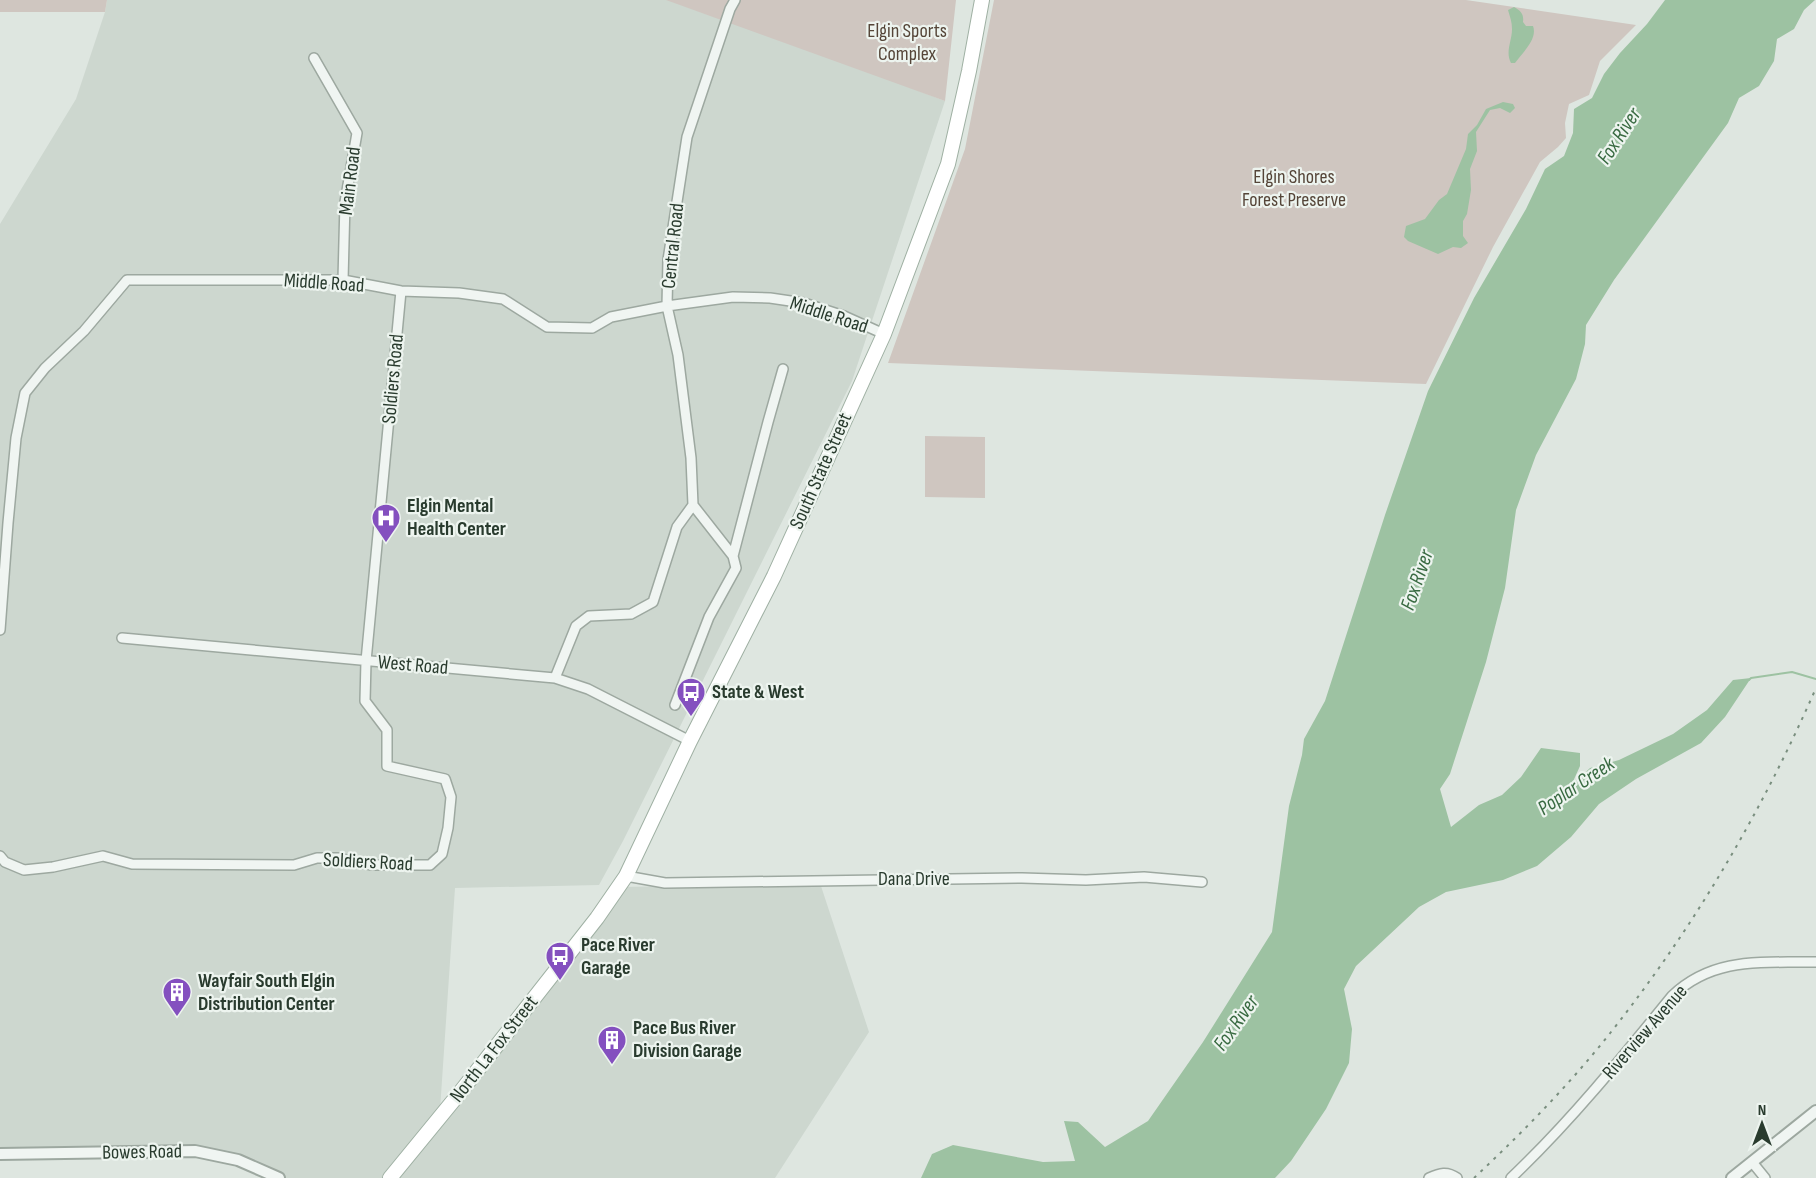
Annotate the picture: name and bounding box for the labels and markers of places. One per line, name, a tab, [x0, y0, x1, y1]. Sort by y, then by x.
place label: Elgin Mental Health Center	[407, 494, 506, 541]
hospital icon: Elgin Mental Health Center	[370, 502, 402, 544]
bus stop icon: State & West	[675, 676, 707, 718]
place label: State & West	[712, 680, 804, 704]
place label: Pace River Garage	[581, 933, 655, 980]
bus stop icon: Pace River Garage	[544, 940, 576, 982]
place label: Wayfair South Elgin Distribution Center	[198, 969, 335, 1016]
building icon: Wayfair South Elgin Distribution Center	[161, 976, 193, 1018]
place label: Pace Bus River Division Garage	[633, 1016, 742, 1063]
building icon: Pace Bus River Division Garage	[596, 1024, 628, 1066]

